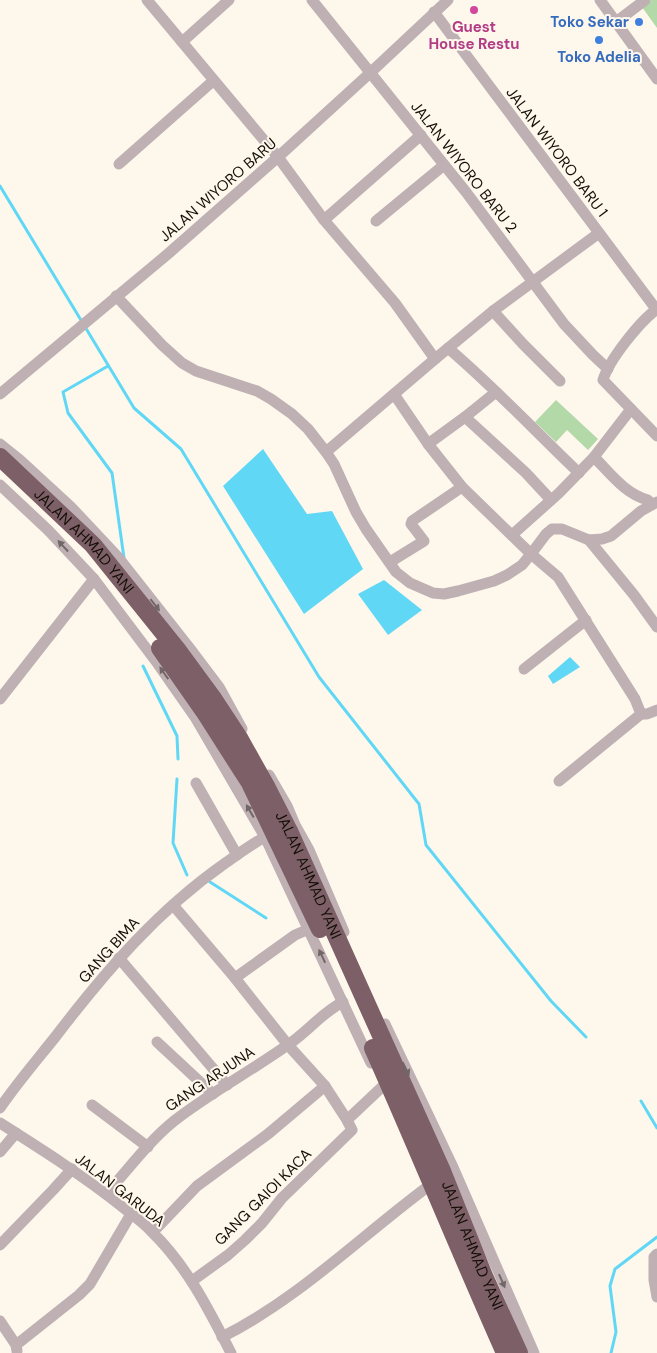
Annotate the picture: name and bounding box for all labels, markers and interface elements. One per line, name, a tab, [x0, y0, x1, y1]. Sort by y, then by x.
marker: Guest House Restu	[468, 4, 480, 16]
place label: Toko Sekar	[550, 12, 629, 32]
marker: Toko Sekar	[633, 16, 645, 28]
place label: Guest House Restu	[428, 17, 520, 54]
marker: Toko Adelia	[593, 34, 605, 46]
place label: Toko Adelia	[557, 47, 641, 67]
street label: JALAN WIYORO BARU 1	[502, 83, 612, 221]
street label: JALAN WIYORO BARU 2	[406, 97, 522, 237]
street label: JALAN WIYORO BARU	[155, 134, 281, 246]
street label: JALAN AHMAD YANI	[29, 484, 138, 598]
one-way arrow	[57, 540, 69, 552]
one-way arrow	[150, 598, 161, 611]
one-way arrow	[159, 666, 169, 680]
one-way arrow	[246, 803, 254, 818]
street label: JALAN AHMAD YANI	[271, 808, 346, 942]
street label: GANG BIMA	[74, 913, 144, 987]
one-way arrow	[317, 949, 325, 963]
street label: GANG ARJUNA	[161, 1042, 259, 1116]
one-way arrow	[403, 1062, 411, 1076]
street label: GANG GAIOI KACA	[210, 1144, 316, 1250]
street label: JALAN GARUDA	[71, 1149, 169, 1231]
street label: JALAN AHMAD YANI	[437, 1178, 508, 1313]
one-way arrow	[499, 1274, 507, 1288]

